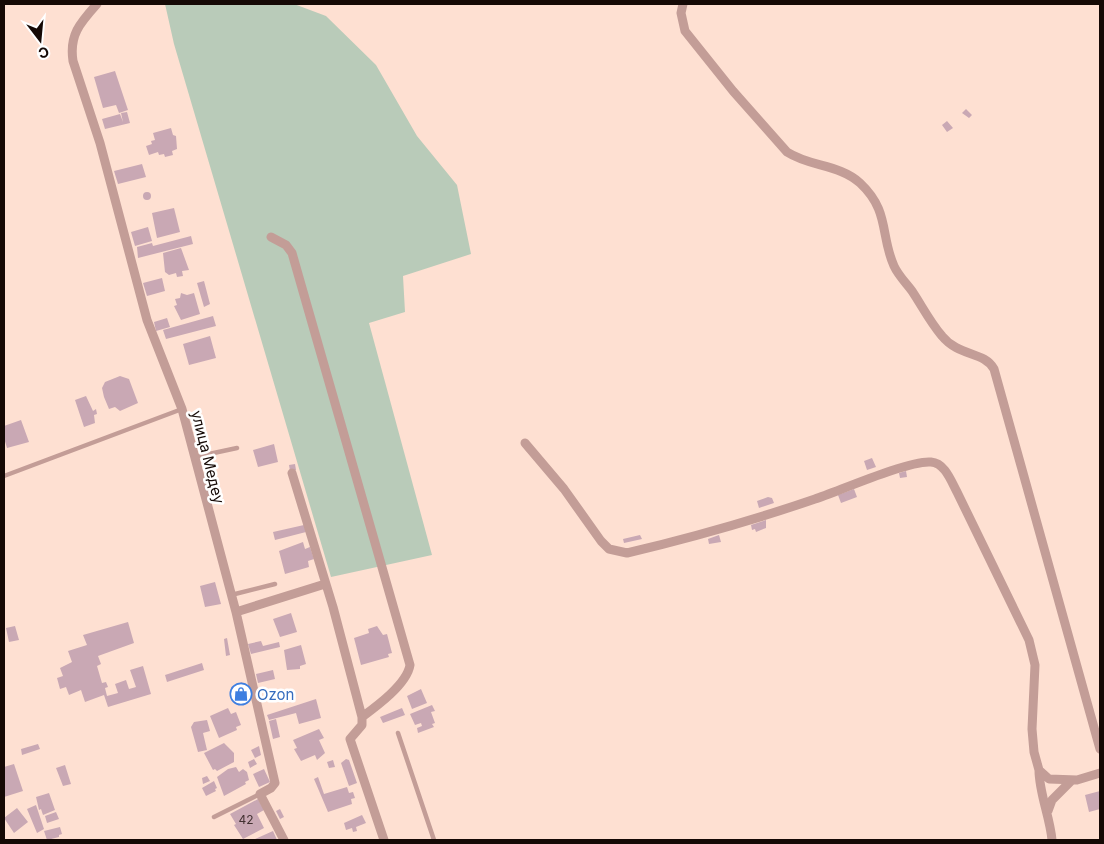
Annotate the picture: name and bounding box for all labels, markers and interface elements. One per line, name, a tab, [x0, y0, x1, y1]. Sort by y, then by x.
north arrow	[15, 15, 65, 65]
text: С	[36, 43, 51, 63]
street label: улица Медеу	[187, 408, 229, 506]
shop icon: Ozon	[229, 682, 253, 706]
place label: Ozon	[257, 685, 294, 704]
house number: 42	[238, 812, 254, 827]

